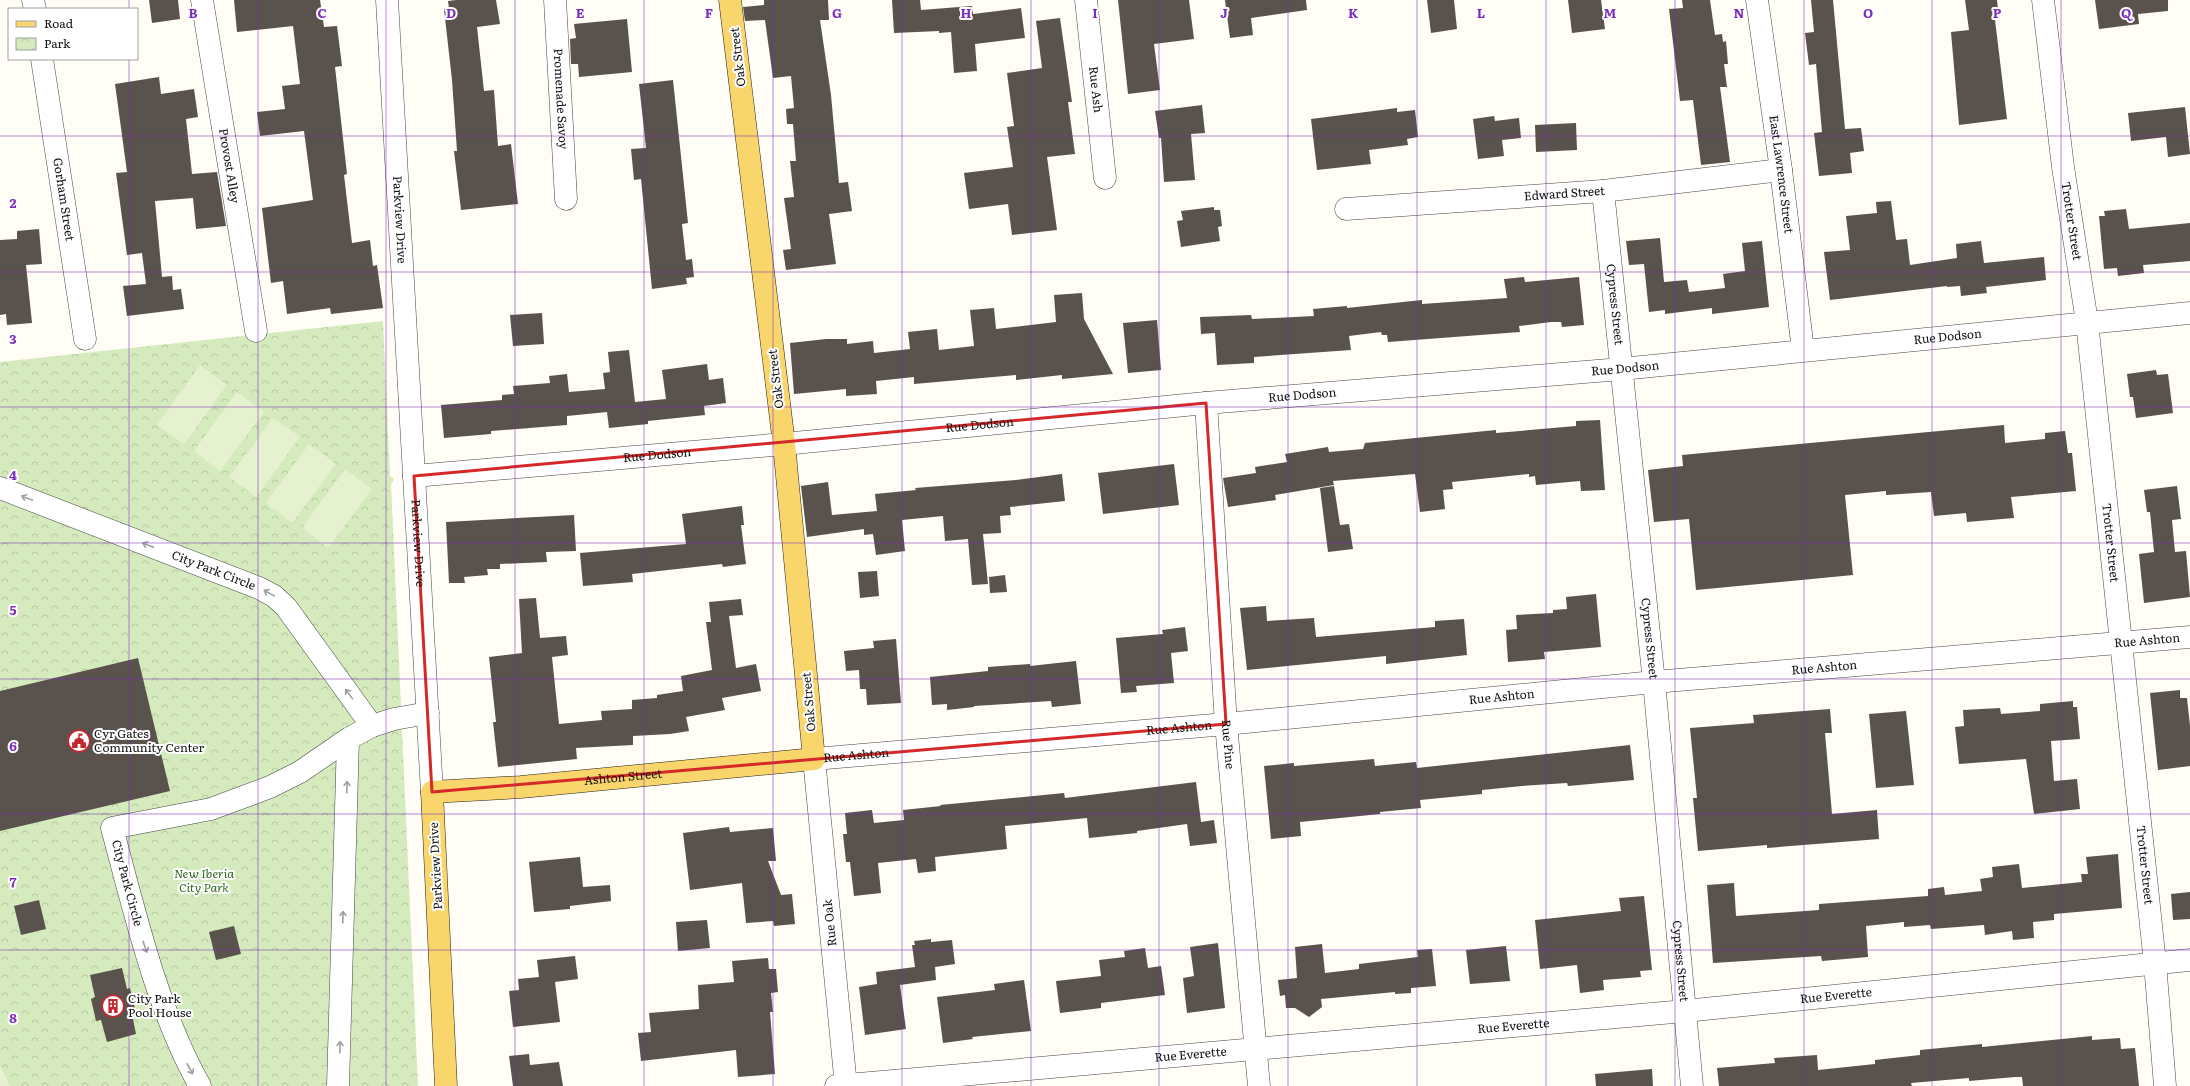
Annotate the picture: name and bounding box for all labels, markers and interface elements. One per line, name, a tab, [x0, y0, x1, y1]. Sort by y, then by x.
text: B	[189, 3, 198, 22]
text: C	[317, 3, 327, 22]
text: D	[446, 3, 456, 22]
text: E	[576, 3, 585, 22]
text: F	[705, 3, 713, 22]
text: G	[832, 3, 842, 22]
text: H	[961, 3, 972, 22]
text: I	[1092, 3, 1098, 22]
text: J	[1220, 3, 1228, 22]
text: K	[1348, 3, 1359, 22]
text: L	[1477, 3, 1485, 22]
text: M	[1604, 3, 1617, 22]
text: N	[1734, 3, 1745, 22]
text: O	[1863, 3, 1873, 22]
text: P	[1993, 3, 2002, 22]
text: Q	[2121, 3, 2133, 22]
legend	[8, 8, 138, 60]
text: Road	[44, 14, 74, 32]
street label: Oak Street	[724, 26, 750, 88]
text: Park	[44, 34, 71, 52]
street label: Promenade Savoy	[550, 48, 573, 150]
street label: Rue Ash	[1085, 65, 1108, 114]
street label: East Lawrence Street	[1765, 114, 1799, 235]
street label: Provost Alley	[215, 127, 245, 205]
street label: Gorham Street	[49, 156, 80, 242]
street label: Parkview Drive	[389, 175, 412, 264]
street label: Trotter Street	[2057, 180, 2087, 262]
street label: Edward Street	[1523, 181, 1606, 205]
text: 2	[10, 193, 17, 212]
street label: Cypress Street	[1603, 263, 1629, 346]
street label: Rue Dodson	[1913, 324, 1982, 348]
text: 3	[9, 329, 17, 348]
street label: Oak Street	[762, 348, 788, 410]
street label: Rue Dodson	[1590, 355, 1660, 379]
street label: Rue Dodson	[1267, 382, 1337, 406]
street label: Rue Dodson	[945, 412, 1015, 436]
street label: Rue Dodson	[622, 442, 692, 466]
text: 4	[9, 465, 17, 484]
one-way arrow	[21, 494, 33, 502]
street label: Parkview Drive	[407, 499, 430, 587]
street label: Trotter Street	[2098, 502, 2125, 583]
one-way arrow	[143, 540, 155, 548]
street label: City Park Circle	[169, 545, 259, 594]
one-way arrow	[263, 589, 275, 597]
street label: Cypress Street	[1637, 597, 1664, 680]
text: 5	[9, 600, 17, 619]
street label: Rue Ashton	[2113, 628, 2181, 651]
street label: Rue Ashton	[1791, 655, 1858, 678]
street label: Oak Street	[796, 671, 820, 733]
street label: Rue Ashton	[1468, 684, 1535, 708]
one-way arrow	[345, 689, 353, 700]
street label: Rue Ashton	[1145, 715, 1213, 739]
street label: Rue Pine	[1218, 719, 1240, 770]
place label: Cyr Gates Community Center	[94, 724, 204, 756]
public building icon: Cyr Gates Community Center	[66, 728, 92, 754]
text: 6	[9, 736, 17, 755]
street label: Rue Ashton	[823, 743, 890, 766]
street label: Ashton Street	[583, 764, 663, 789]
one-way arrow	[343, 781, 351, 794]
street label: Parkview Drive	[424, 822, 446, 910]
street label: Trotter Street	[2132, 824, 2159, 905]
street label: City Park Circle	[108, 838, 148, 928]
park label: New Iberia City Park	[174, 864, 234, 896]
text: 7	[9, 872, 17, 891]
street label: Rue Oak	[818, 898, 840, 948]
one-way arrow	[339, 911, 347, 924]
street label: Cypress Street	[1668, 920, 1694, 1003]
one-way arrow	[142, 940, 149, 953]
street label: Rue Everette	[1799, 982, 1873, 1007]
place label: City Park Pool House	[128, 989, 192, 1021]
building icon: City Park Pool House	[100, 993, 126, 1019]
text: 8	[9, 1008, 17, 1027]
street label: Rue Everette	[1477, 1013, 1550, 1037]
one-way arrow	[336, 1041, 343, 1054]
street label: Rue Everette	[1154, 1042, 1227, 1066]
one-way arrow	[187, 1063, 195, 1075]

